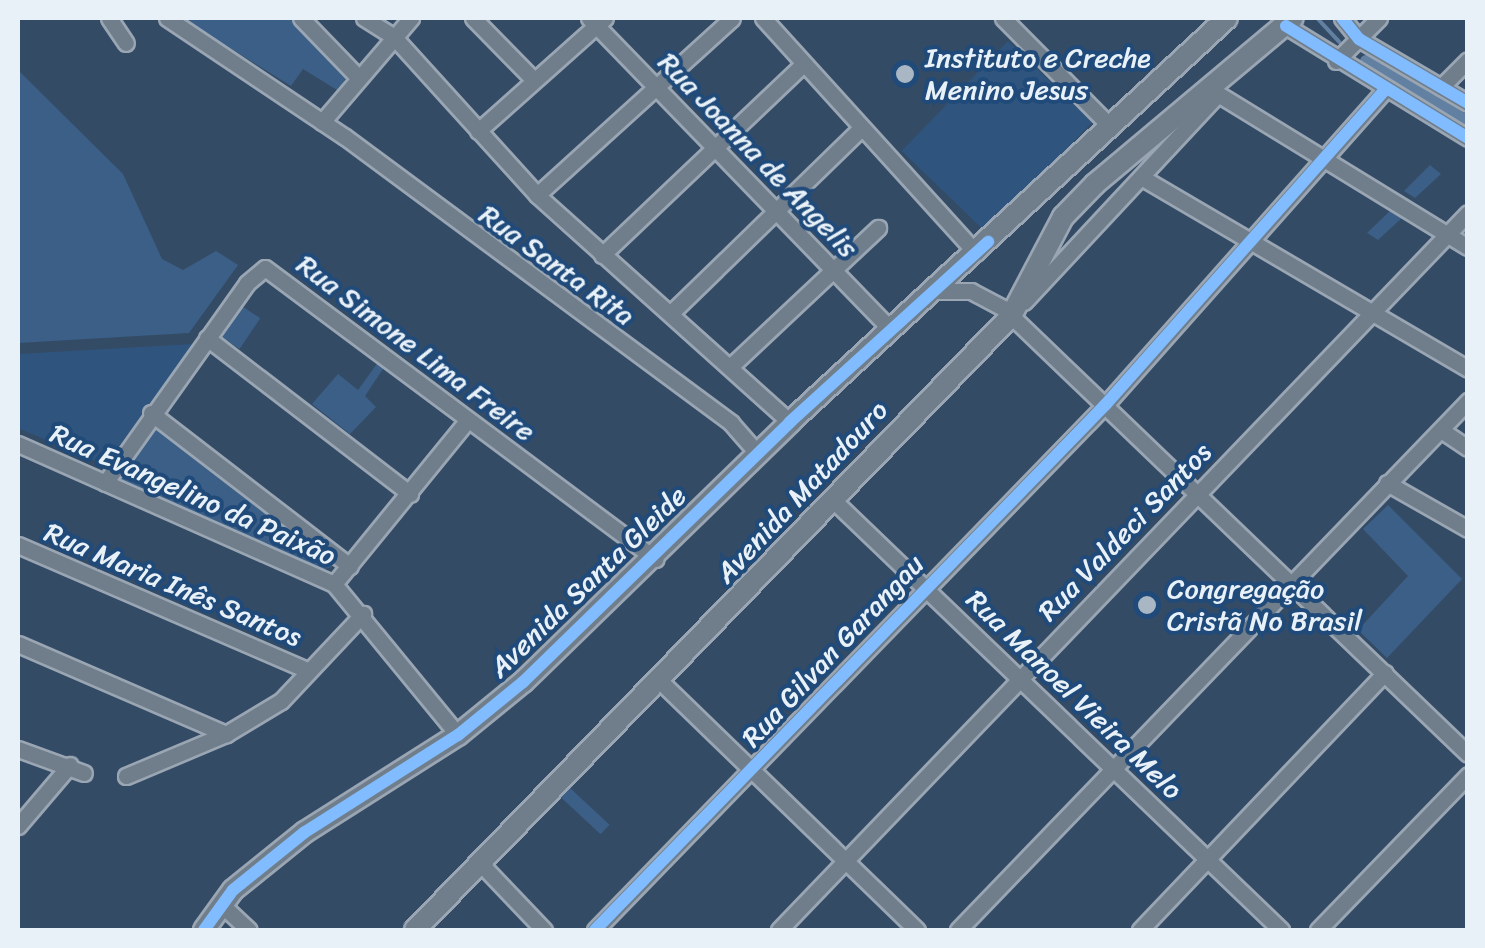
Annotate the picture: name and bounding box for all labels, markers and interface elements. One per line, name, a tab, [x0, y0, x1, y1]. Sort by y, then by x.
place label: Instituto e Creche Menino Jesus	[925, 41, 1152, 107]
street label: Rua Joanna de Angelis	[651, 45, 865, 265]
marker: Instituto e Creche Menino Jesus	[894, 63, 916, 85]
street label: Rua Santa Rita	[472, 197, 642, 333]
street label: Rua Simone Lima Freire	[291, 248, 541, 448]
street label: Avenida Matadouro	[709, 394, 895, 590]
street label: Rua Evangelino da Paixão	[45, 417, 341, 573]
street label: Rua Valdeci Santos	[1032, 437, 1218, 627]
street label: Avenida Santa Gleide	[483, 479, 693, 685]
street label: Rua Maria Inês Santos	[39, 516, 307, 654]
street label: Rua Gilvan Garangau	[735, 548, 931, 754]
place label: Congregação Cristã No Brasil	[1167, 572, 1362, 638]
street label: Rua Manoel Vieira Melo	[959, 583, 1189, 807]
marker: Congregação Cristã No Brasil	[1136, 594, 1158, 616]

